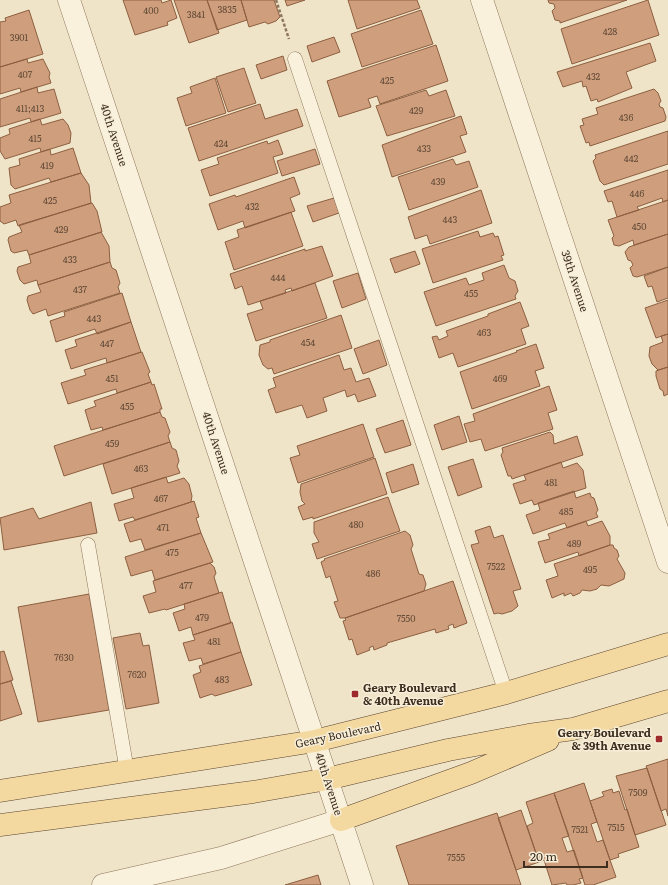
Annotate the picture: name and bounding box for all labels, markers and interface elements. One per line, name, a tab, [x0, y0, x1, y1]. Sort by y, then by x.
house number: 3835	[217, 2, 237, 16]
house number: 400	[143, 3, 159, 17]
house number: 3841	[187, 7, 206, 21]
house number: 428	[603, 24, 617, 38]
house number: 3901	[10, 30, 29, 44]
house number: 407	[18, 67, 33, 81]
house number: 432	[586, 69, 600, 83]
house number: 425	[380, 73, 394, 87]
house number: 411;413	[16, 101, 44, 115]
street label: 40th Avenue	[97, 101, 133, 168]
house number: 429	[409, 103, 423, 117]
house number: 436	[619, 110, 634, 124]
house number: 415	[28, 131, 42, 145]
house number: 424	[214, 136, 228, 150]
house number: 433	[417, 141, 431, 155]
house number: 442	[624, 151, 639, 165]
house number: 419	[40, 158, 54, 172]
house number: 439	[431, 174, 446, 188]
house number: 446	[630, 186, 645, 200]
house number: 425	[43, 193, 57, 207]
house number: 432	[245, 199, 259, 213]
house number: 443	[443, 212, 458, 226]
house number: 450	[632, 219, 646, 233]
house number: 429	[54, 222, 68, 236]
street label: 39th Avenue	[558, 248, 594, 314]
house number: 433	[63, 252, 77, 266]
house number: 444	[271, 270, 285, 284]
house number: 437	[73, 282, 87, 296]
house number: 455	[464, 286, 478, 300]
house number: 443	[87, 311, 102, 325]
house number: 463	[477, 325, 491, 339]
house number: 454	[301, 335, 315, 349]
house number: 447	[100, 336, 115, 350]
house number: 451	[105, 371, 119, 385]
house number: 469	[493, 371, 508, 385]
house number: 455	[120, 399, 134, 413]
street label: 40th Avenue	[199, 409, 235, 476]
house number: 459	[105, 436, 119, 450]
house number: 463	[134, 461, 148, 475]
house number: 481	[544, 475, 558, 489]
house number: 467	[154, 491, 169, 505]
house number: 485	[559, 504, 574, 518]
house number: 480	[348, 517, 364, 531]
house number: 471	[157, 520, 170, 534]
house number: 489	[567, 536, 582, 550]
house number: 475	[165, 545, 179, 559]
house number: 7522	[487, 559, 505, 573]
house number: 495	[583, 562, 598, 576]
house number: 486	[366, 566, 381, 580]
house number: 477	[179, 578, 193, 592]
house number: 479	[195, 610, 209, 624]
house number: 7550	[397, 611, 415, 625]
house number: 481	[207, 634, 221, 648]
house number: 7630	[54, 650, 74, 664]
house number: 7620	[127, 667, 147, 681]
house number: 483	[215, 672, 230, 686]
place label: Geary Boulevard & 40th Avenue	[363, 679, 457, 708]
marker: Geary Boulevard & 40th Avenue	[350, 689, 360, 699]
street label: Geary Boulevard	[293, 717, 382, 751]
place label: Geary Boulevard & 39th Avenue	[557, 724, 651, 753]
marker: Geary Boulevard & 39th Avenue	[654, 734, 664, 744]
street label: 40th Avenue	[312, 750, 348, 817]
house number: 7509	[629, 785, 648, 799]
house number: 7515	[607, 820, 625, 834]
house number: 7521	[571, 822, 589, 836]
scale bar	[524, 843, 607, 869]
text: 20 m	[530, 847, 557, 865]
house number: 7555	[447, 850, 465, 864]

